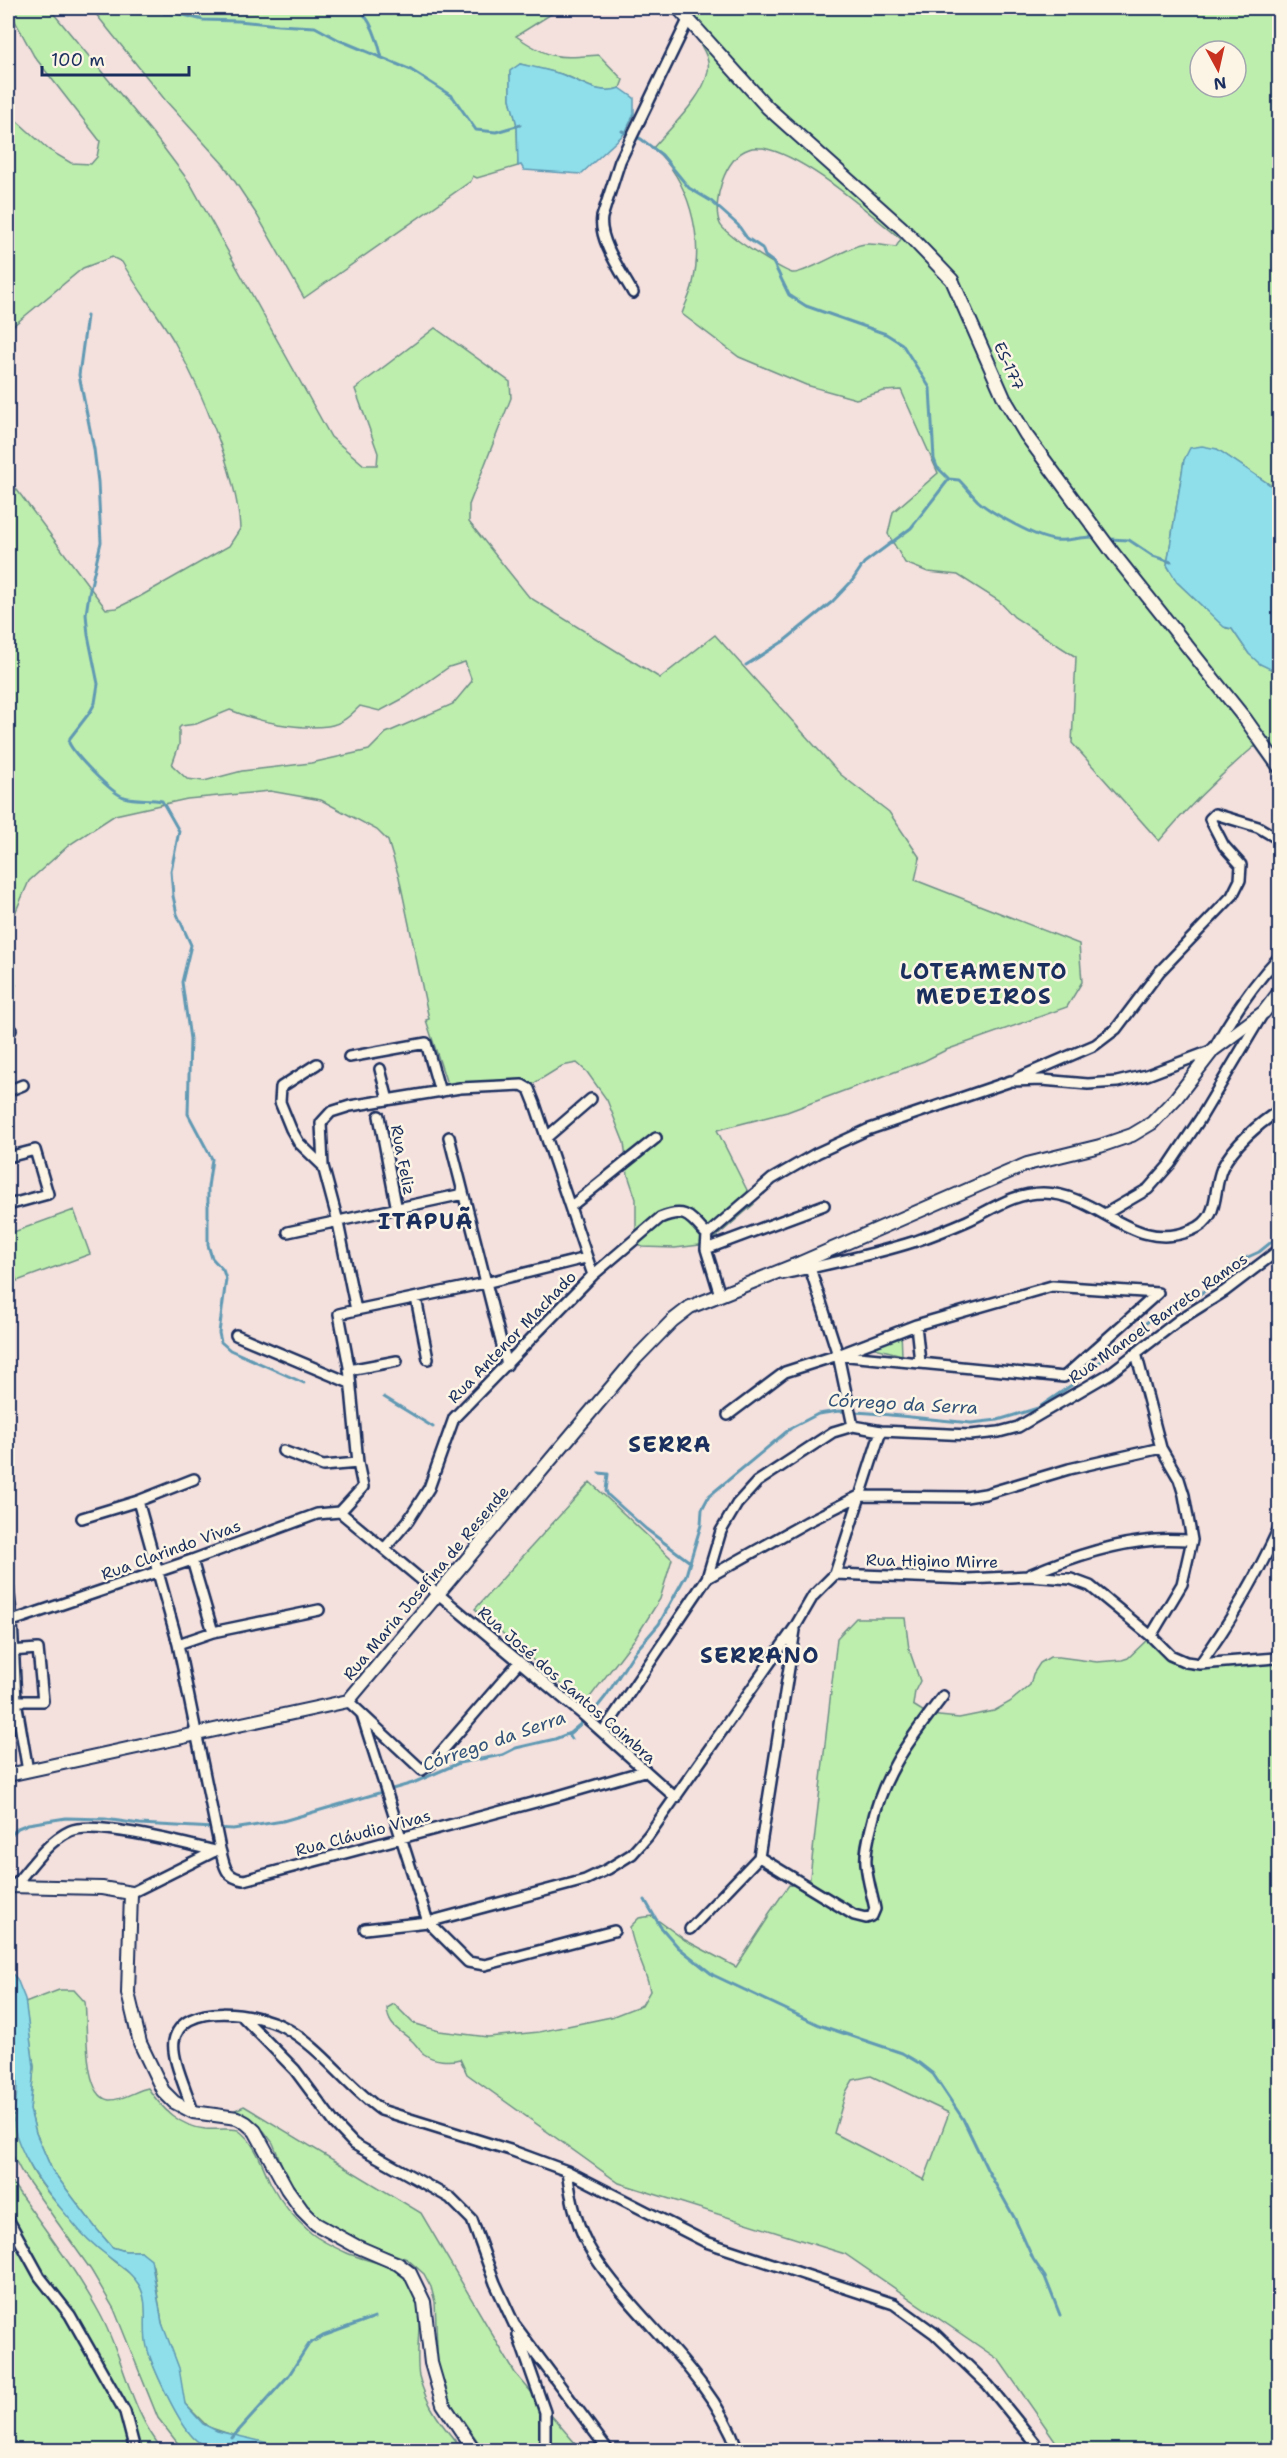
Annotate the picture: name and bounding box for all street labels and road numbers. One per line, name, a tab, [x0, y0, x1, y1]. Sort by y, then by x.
street label: ES-177	[989, 338, 1029, 394]
street label: Rua Feliz	[386, 1123, 420, 1197]
street label: Rua Manoel Barreto Ramos	[1064, 1248, 1252, 1388]
street label: Rua Antenor Machado	[443, 1266, 581, 1408]
street label: Rua Maria Josefina de Resende	[338, 1481, 514, 1685]
street label: Rua Clarindo Vivas	[98, 1515, 244, 1585]
street label: Rua Higino Mirre	[866, 1549, 998, 1573]
street label: Rua José dos Santos Coimbra	[473, 1602, 661, 1768]
street label: Rua Cláudio Vivas	[293, 1805, 433, 1861]

